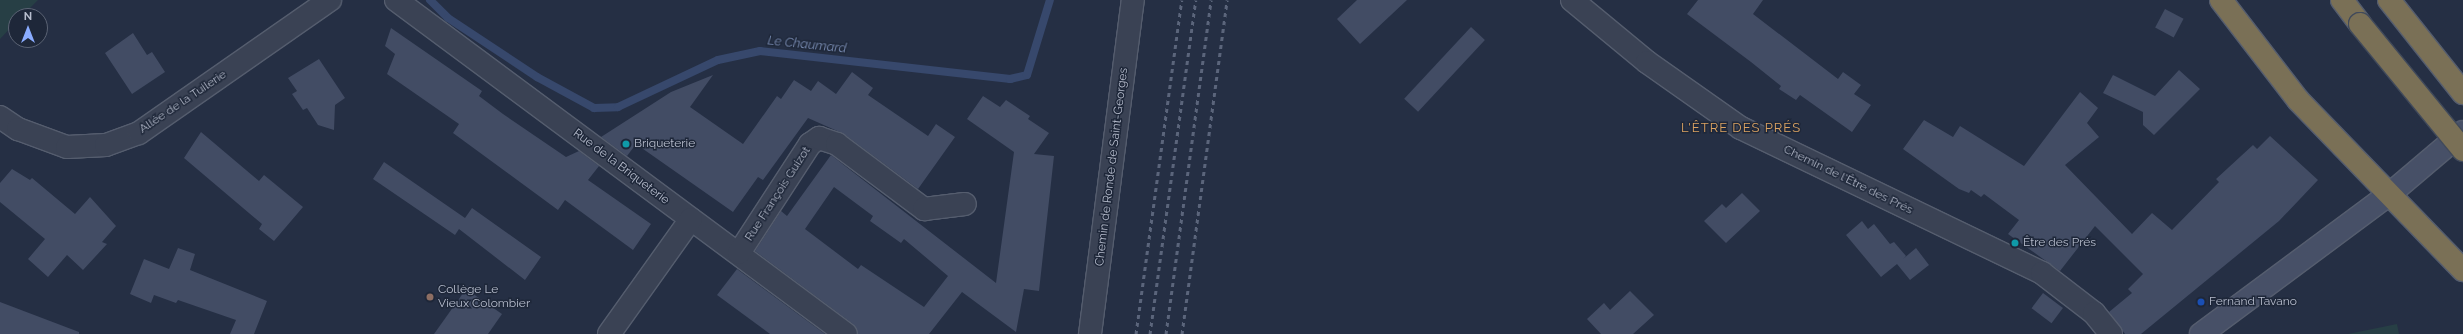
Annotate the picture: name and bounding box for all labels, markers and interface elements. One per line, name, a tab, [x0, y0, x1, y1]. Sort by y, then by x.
north arrow	[8, 8, 48, 48]
text: N	[24, 10, 32, 23]
water label: Le Chaumard	[767, 33, 847, 57]
street label: Allée de la Tuilerie	[137, 67, 229, 137]
street label: Chemin de Ronde de Saint-Georges	[1093, 67, 1131, 267]
district label: L'ÊTRE DES PRÉS	[1681, 120, 1801, 136]
street label: Rue de la Briqueterie	[570, 126, 672, 208]
place label: Briqueterie	[634, 137, 695, 151]
marker: Briqueterie	[621, 139, 631, 149]
street label: Chemin de l'Être des Prés	[1781, 142, 1915, 218]
street label: Rue François Guizot	[742, 144, 814, 244]
place label: Être des Prés	[2023, 236, 2096, 250]
marker: Être des Prés	[2010, 238, 2020, 248]
place label: Collège Le Vieux Colombier	[438, 283, 530, 311]
marker: Collège Le Vieux Colombier	[425, 292, 435, 302]
place label: Fernand Tavano	[2209, 295, 2297, 309]
marker: Fernand Tavano	[2196, 297, 2206, 307]

